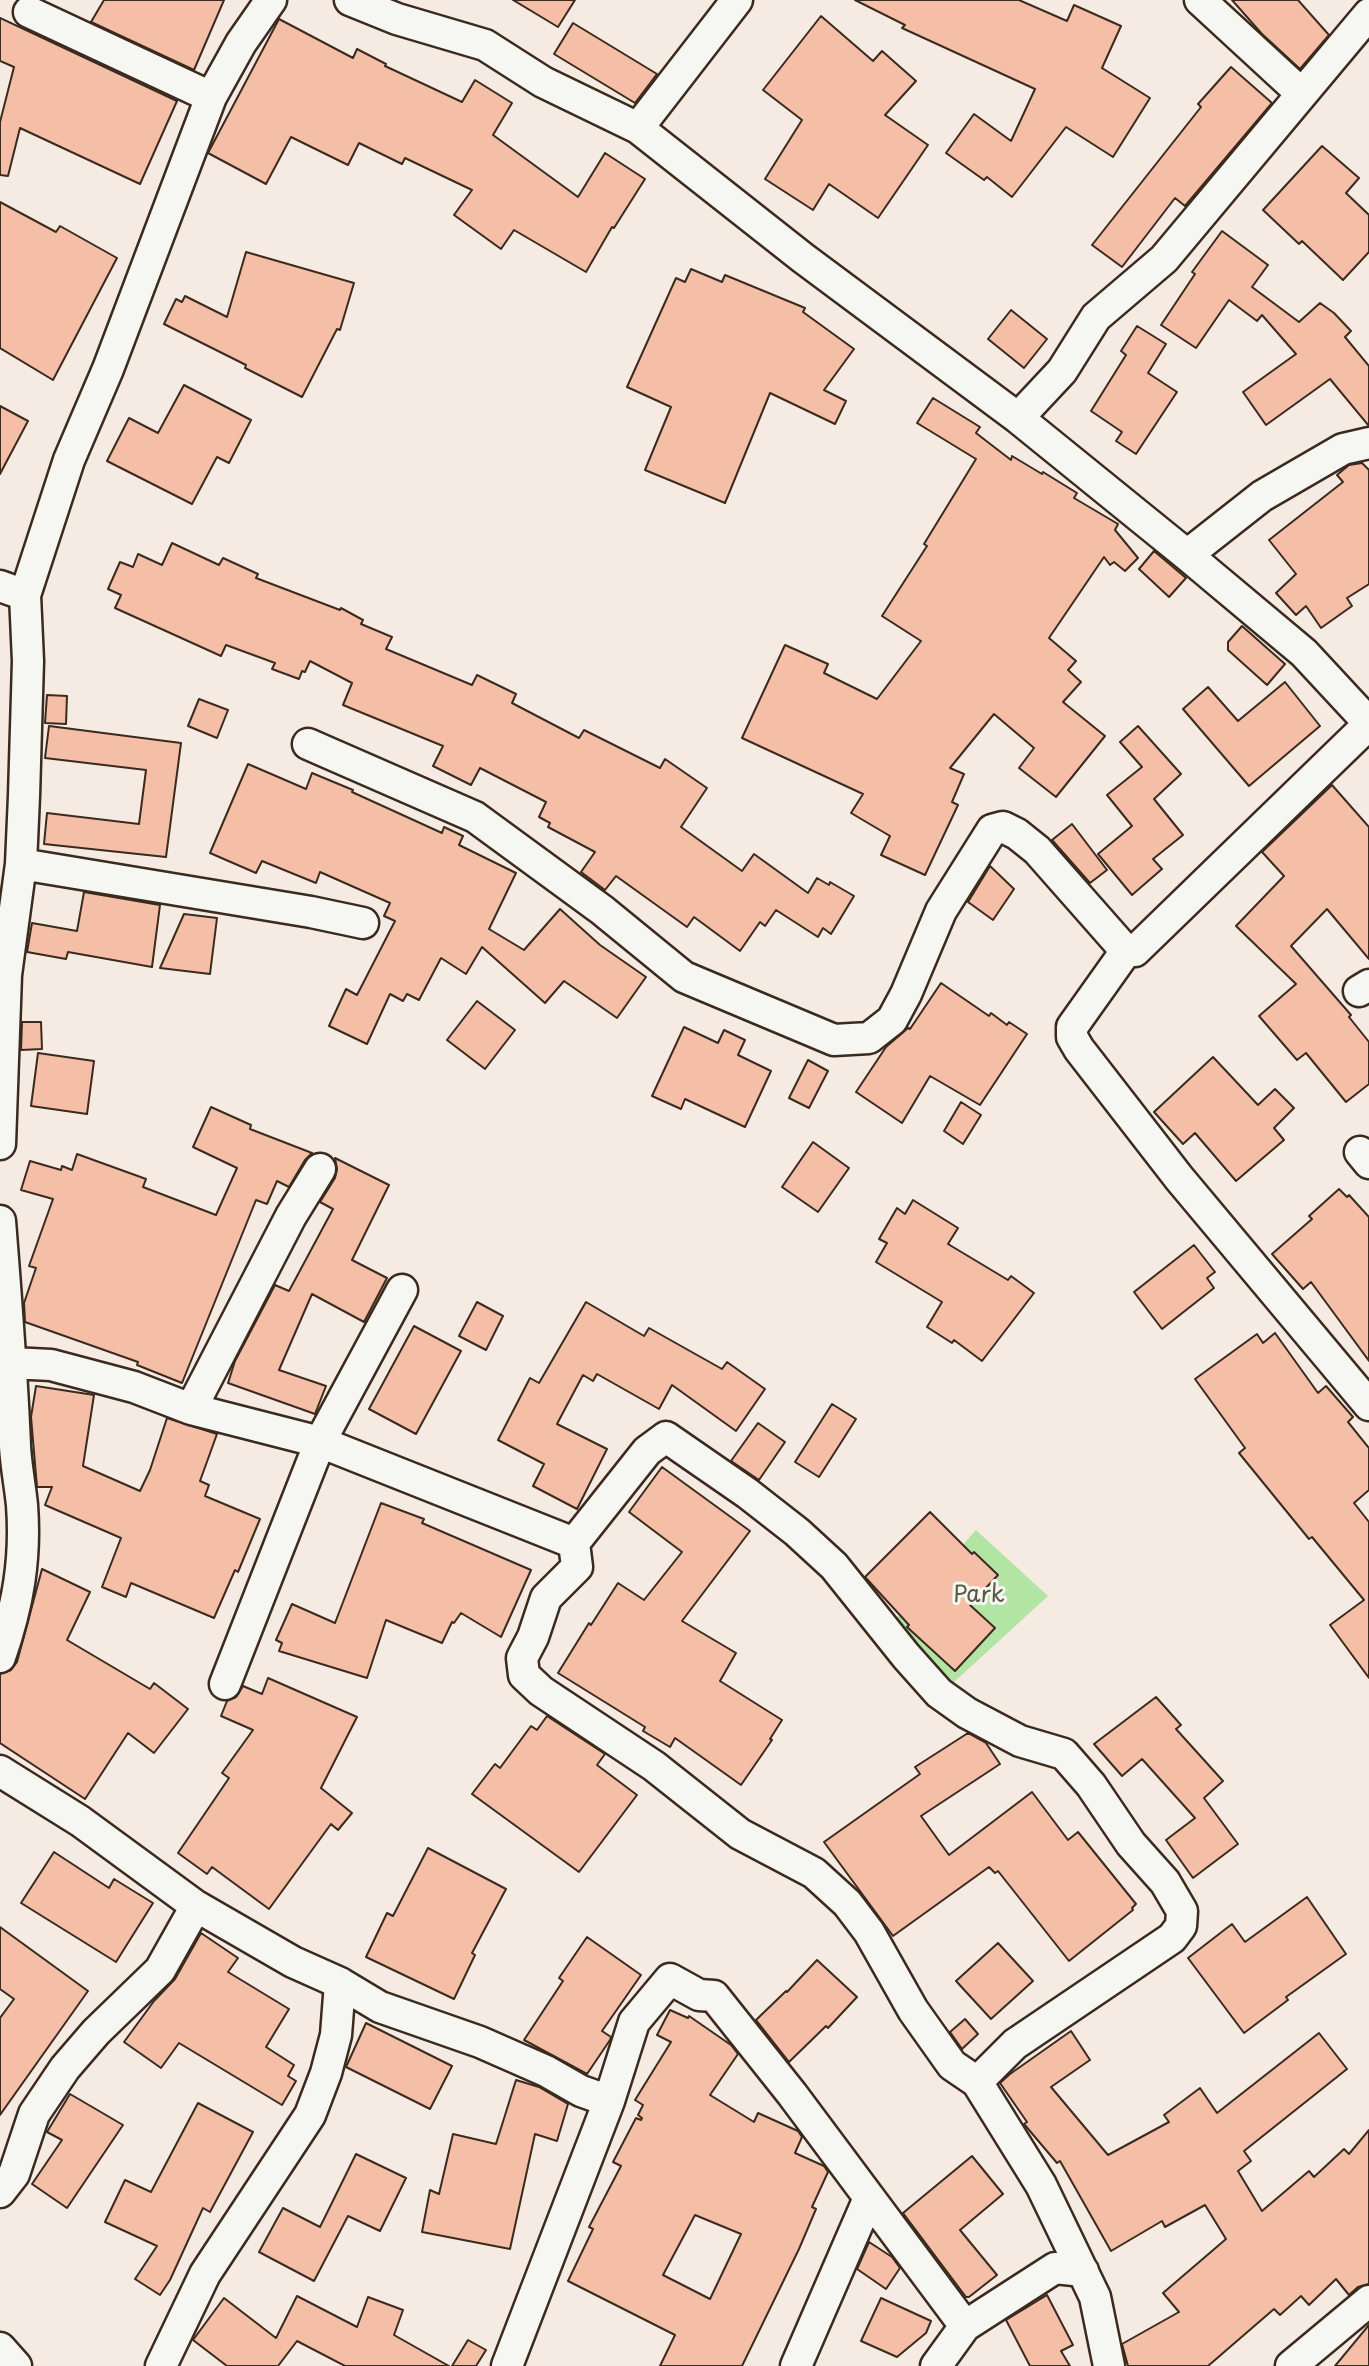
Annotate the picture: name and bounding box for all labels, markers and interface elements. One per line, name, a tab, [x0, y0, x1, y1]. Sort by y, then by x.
park label: Park	[953, 1582, 1005, 1610]

